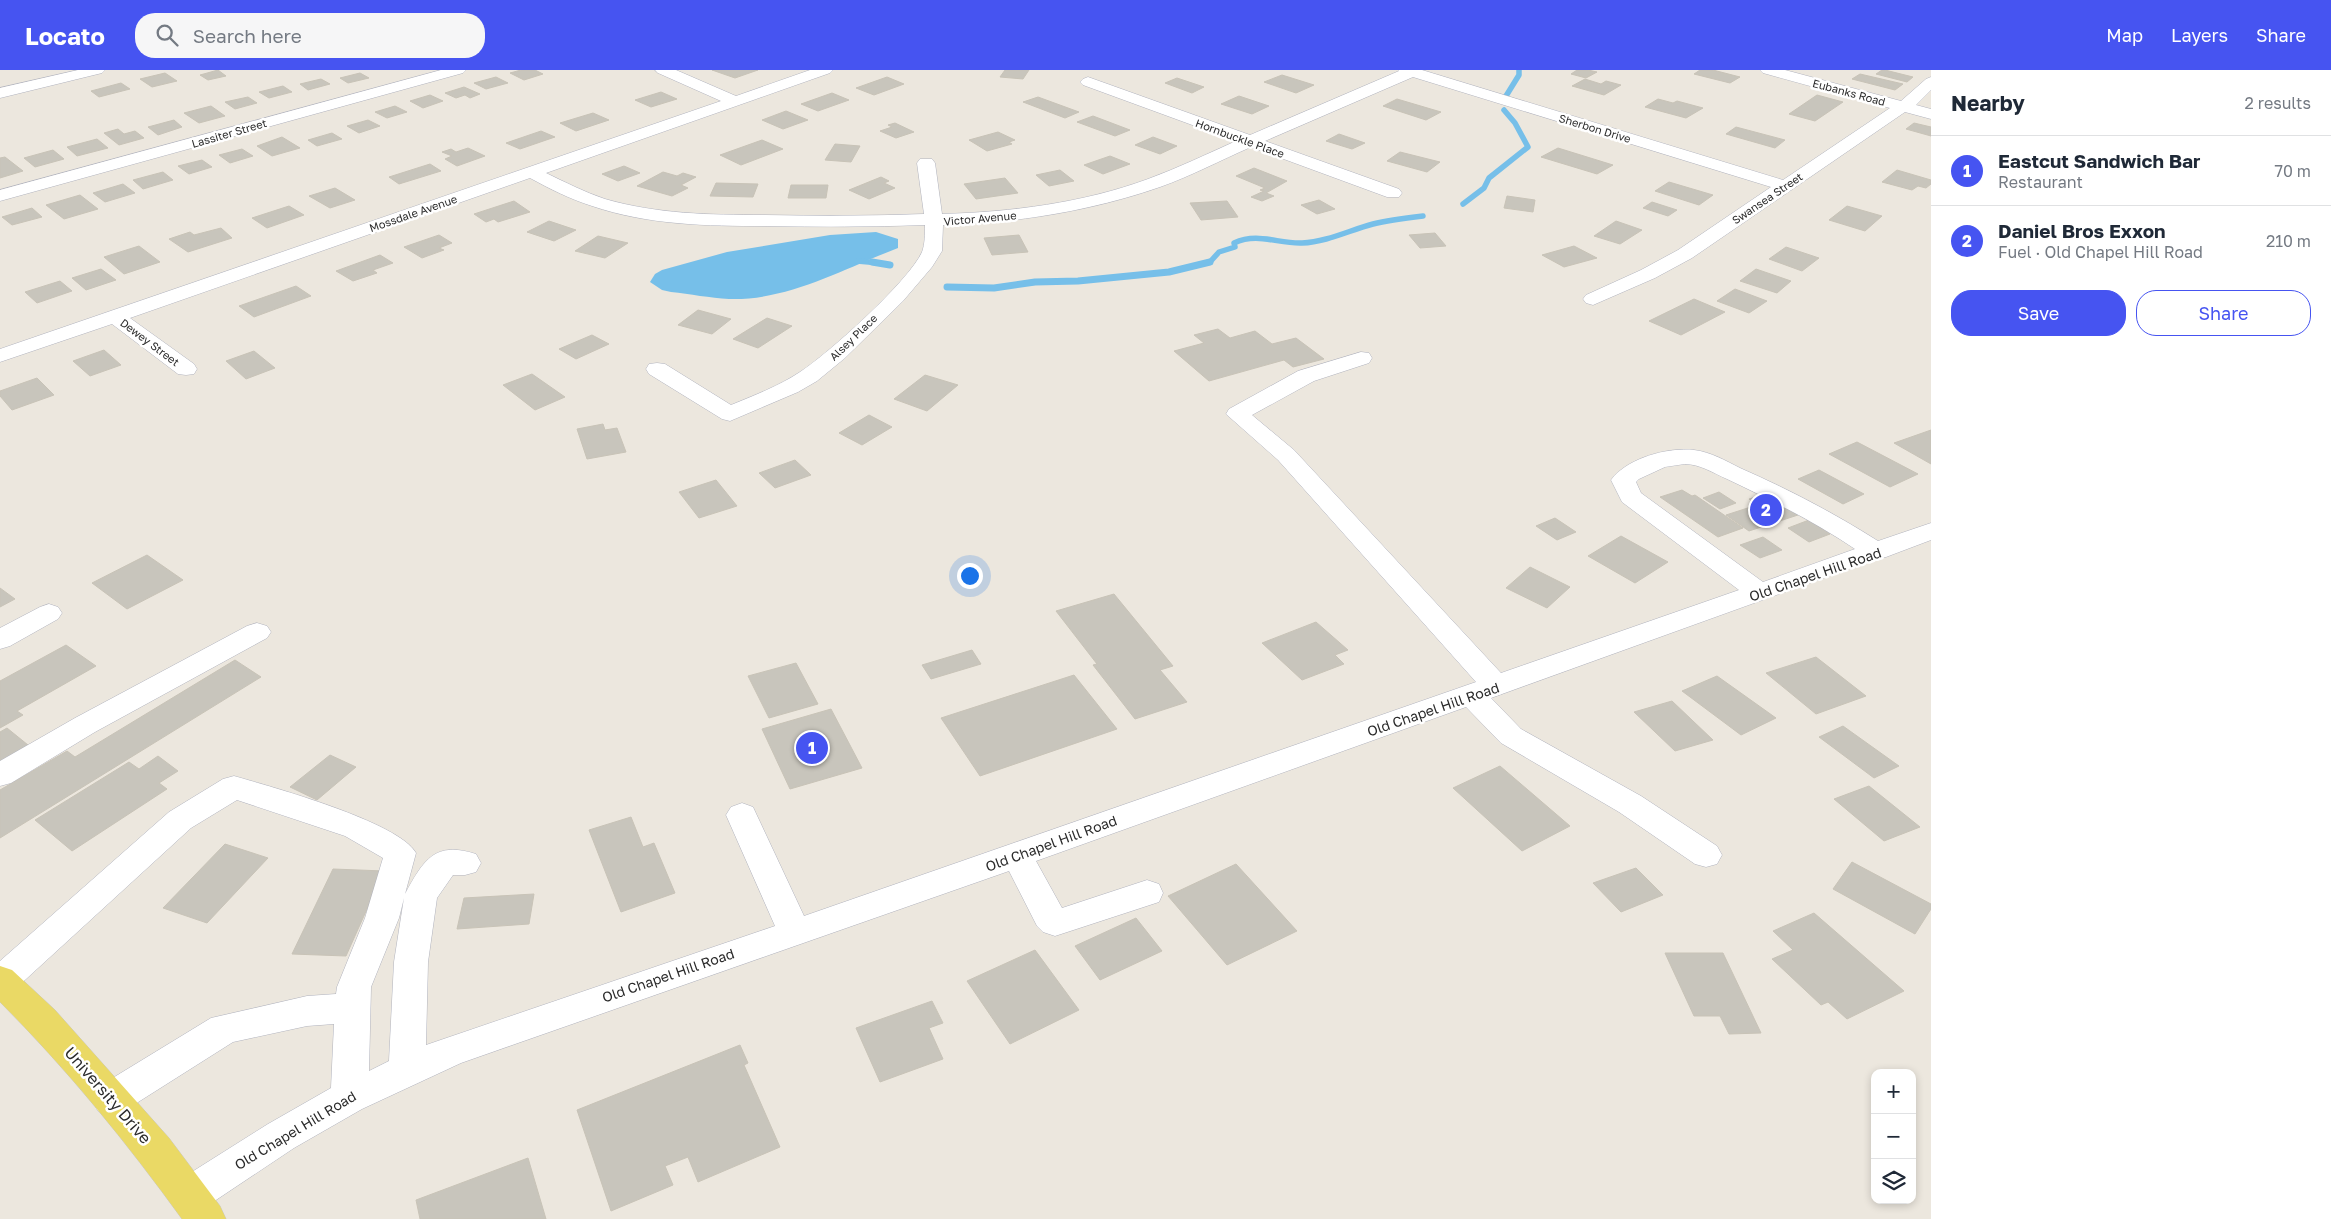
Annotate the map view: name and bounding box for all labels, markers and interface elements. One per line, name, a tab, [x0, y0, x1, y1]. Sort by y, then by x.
search box	[135, 13, 485, 58]
text: Locato	[25, 21, 105, 50]
icon: search	[153, 21, 181, 49]
text: Search here	[193, 24, 302, 47]
text: Map	[2106, 24, 2143, 46]
text: Layers	[2171, 24, 2228, 46]
text: Share	[2256, 24, 2306, 46]
street label: Eubanks Road	[1811, 76, 1887, 108]
text: Nearby	[1951, 90, 2025, 116]
text: 2 results	[2245, 93, 2311, 113]
street label: Sherbon Drive	[1557, 111, 1633, 145]
street label: Lassiter Street	[190, 116, 268, 150]
street label: Hornbuckle Place	[1194, 116, 1286, 160]
text: Eastcut Sandwich Bar	[1998, 149, 2201, 172]
text: 1	[1963, 161, 1971, 181]
text: 70 m	[2274, 161, 2311, 181]
street label: Swansea Street	[1729, 170, 1805, 226]
text: Restaurant	[1998, 172, 2083, 192]
street label: Mossdale Avenue	[367, 192, 459, 234]
street label: Victor Avenue	[943, 208, 1017, 228]
text: Daniel Bros Exxon	[1998, 219, 2166, 242]
text: 2	[1962, 231, 1972, 251]
text: 210 m	[2266, 231, 2311, 251]
text: Fuel · Old Chapel Hill Road	[1998, 242, 2203, 262]
button: Save	[1951, 290, 2126, 336]
button: Share	[2136, 290, 2311, 336]
street label: Alsey Place	[827, 311, 879, 363]
street label: Dewey Street	[118, 316, 182, 368]
pin: 2	[1750, 491, 1782, 529]
street label: Old Chapel Hill Road	[1747, 543, 1883, 605]
your location	[957, 563, 983, 589]
street label: Old Chapel Hill Road	[1365, 678, 1501, 740]
pin: 1	[796, 729, 828, 767]
street label: Old Chapel Hill Road	[983, 811, 1119, 875]
street label: Old Chapel Hill Road	[600, 944, 736, 1006]
street label: University Drive	[60, 1042, 156, 1148]
map controls	[1871, 1069, 1916, 1204]
button: +	[1871, 1069, 1916, 1114]
street label: Old Chapel Hill Road	[231, 1087, 359, 1173]
button: −	[1871, 1114, 1916, 1159]
button: layers	[1871, 1159, 1916, 1204]

